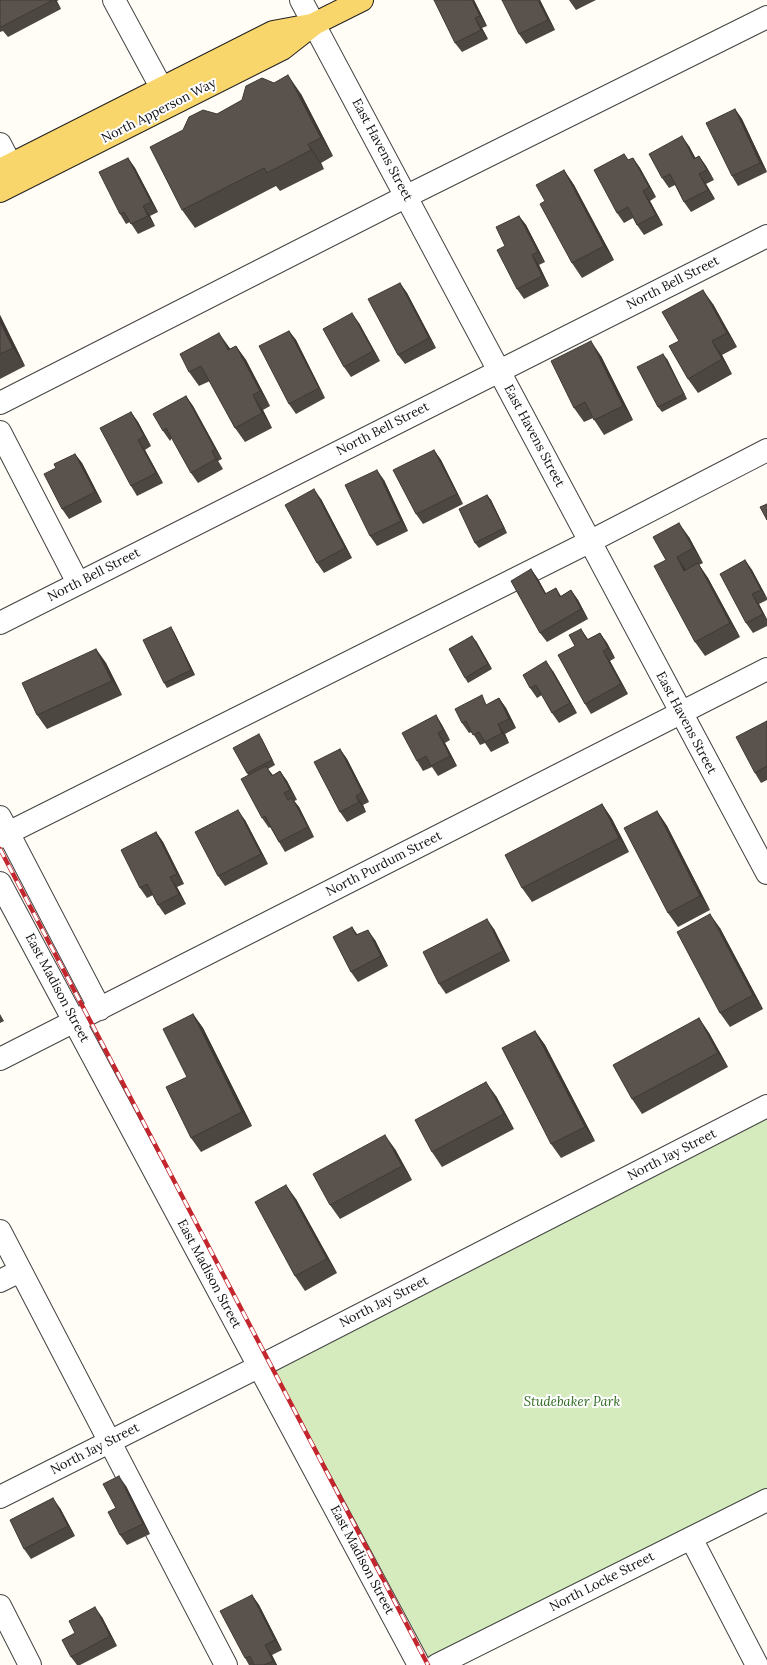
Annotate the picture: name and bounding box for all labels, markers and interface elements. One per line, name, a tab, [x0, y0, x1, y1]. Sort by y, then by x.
street label: North Apperson Way	[99, 75, 219, 147]
street label: East Havens Street	[348, 96, 416, 204]
street label: North Bell Street	[624, 253, 722, 313]
street label: East Havens Street	[500, 382, 568, 490]
street label: North Bell Street	[334, 399, 432, 459]
street label: North Bell Street	[45, 545, 143, 605]
street label: East Havens Street	[652, 669, 720, 777]
street label: North Purdum Street	[323, 828, 445, 900]
street label: East Madison Street	[22, 931, 92, 1045]
street label: North Jay Street	[625, 1126, 719, 1184]
street label: East Madison Street	[174, 1217, 244, 1331]
street label: North Jay Street	[337, 1273, 431, 1331]
park label: Studebaker Park	[524, 1394, 620, 1410]
street label: North Jay Street	[48, 1420, 142, 1478]
street label: East Madison Street	[327, 1503, 397, 1617]
street label: North Locke Street	[547, 1549, 657, 1615]

